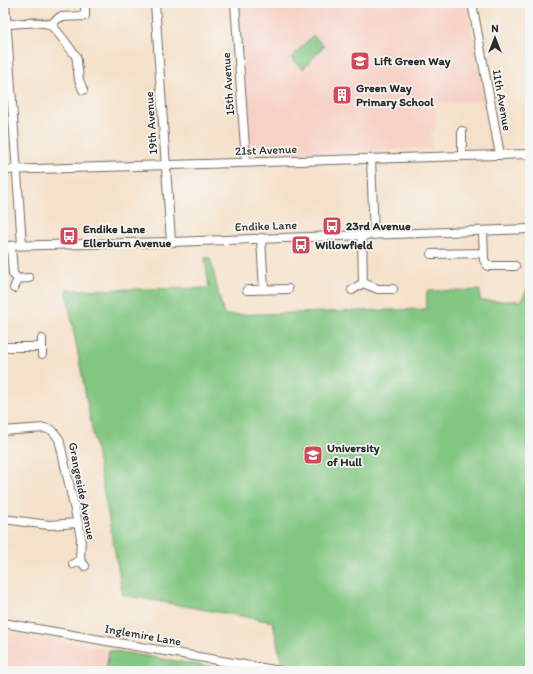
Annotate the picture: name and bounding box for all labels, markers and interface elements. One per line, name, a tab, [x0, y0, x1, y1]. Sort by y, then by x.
north arrow	[475, 18, 515, 58]
text: N	[491, 22, 499, 35]
school or university icon: Lift Green Way	[349, 50, 371, 72]
street label: 15th Avenue	[219, 52, 237, 116]
place label: Lift Green Way	[374, 54, 451, 69]
street label: 11th Avenue	[490, 68, 514, 132]
place label: Green Way Primary School	[356, 81, 434, 110]
building icon: Green Way Primary School	[331, 84, 353, 106]
street label: 19th Avenue	[142, 91, 160, 155]
street label: 21st Avenue	[235, 142, 298, 158]
bus stop icon: 23rd Avenue	[321, 215, 343, 237]
street label: Endike Lane	[235, 218, 298, 234]
place label: 23rd Avenue	[346, 219, 411, 233]
place label: Endike Lane Ellerburn Avenue	[83, 222, 172, 250]
bus stop icon: Endike Lane Ellerburn Avenue	[58, 225, 80, 247]
bus stop icon: Willowfield	[290, 234, 312, 256]
place label: Willowfield	[315, 238, 373, 252]
street label: Grangeside Avenue	[66, 441, 98, 541]
place label: University of Hull	[327, 441, 380, 469]
school or university icon: University of Hull	[302, 444, 324, 466]
street label: Inglemire Lane	[104, 621, 183, 649]

